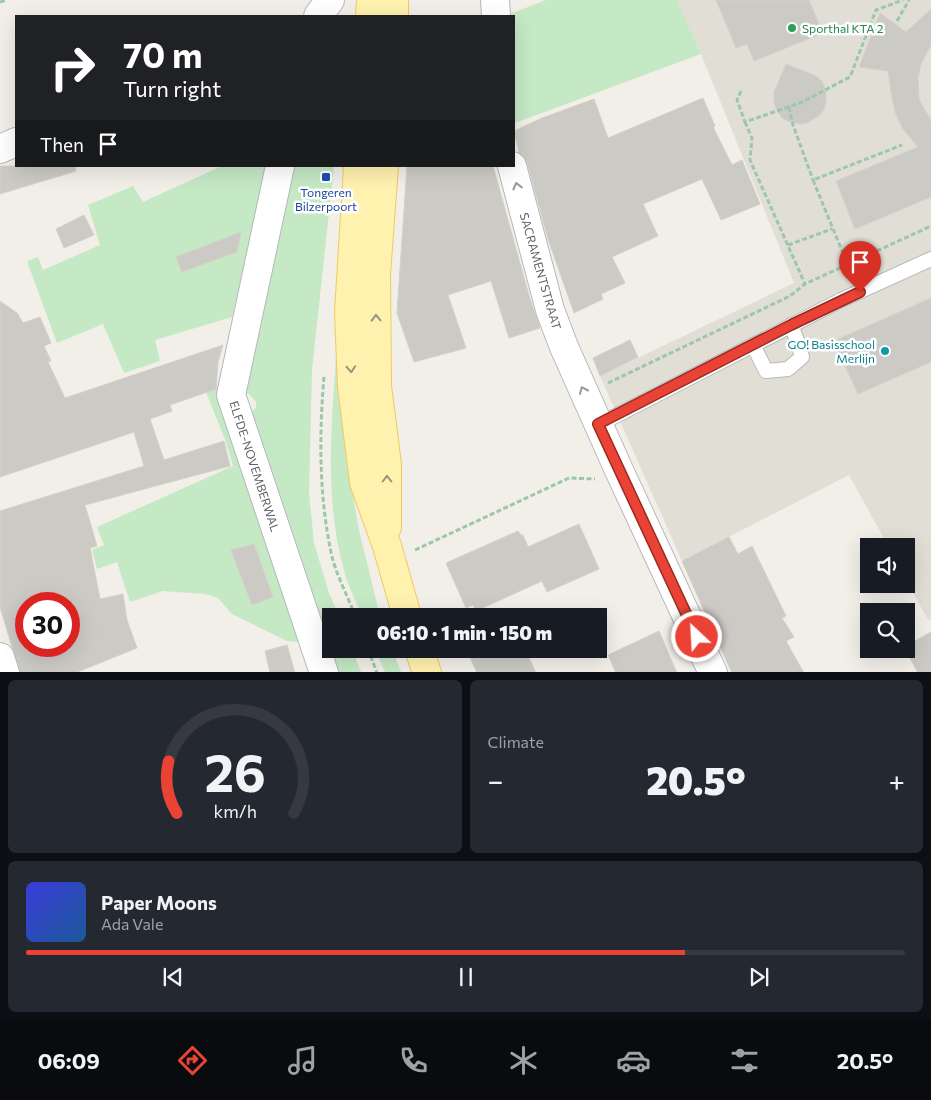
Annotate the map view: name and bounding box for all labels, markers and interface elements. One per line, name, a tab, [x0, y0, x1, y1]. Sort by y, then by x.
place label: Sporthal KTA 2	[802, 21, 884, 35]
marker: Sporthal KTA 2	[786, 22, 798, 34]
text: 70 m	[123, 32, 203, 75]
icon: right	[40, 35, 105, 100]
text: Turn right	[123, 75, 221, 102]
icon: arrive	[94, 130, 122, 158]
text: Then	[40, 133, 84, 156]
marker: Tongeren Bilzerpoort	[320, 171, 332, 183]
one-way arrow	[512, 181, 523, 190]
place label: Tongeren Bilzerpoort	[295, 185, 357, 213]
street label: SACRAMENTSTRAAT	[518, 211, 564, 331]
pin	[839, 241, 881, 292]
icon: arrive	[846, 248, 874, 276]
one-way arrow	[371, 313, 381, 321]
place label: GO! Basisschool Merlijn	[788, 337, 875, 365]
marker: GO! Basisschool Merlijn	[879, 345, 891, 357]
one-way arrow	[346, 365, 357, 373]
one-way arrow	[579, 386, 590, 395]
street label: ELFDE-NOVEMBERWAL	[227, 399, 283, 533]
one-way arrow	[382, 475, 392, 483]
map controls	[860, 538, 915, 658]
button: sound	[860, 538, 915, 593]
speed limit sign: 30	[15, 592, 80, 657]
button: search	[860, 603, 915, 658]
position arrow	[670, 610, 722, 662]
text: 06:10 · 1 min · 150 m	[377, 621, 552, 644]
text: Climate	[488, 732, 544, 751]
text: 26	[204, 739, 265, 803]
text: 20.5°	[646, 756, 746, 803]
text: −	[488, 763, 503, 797]
text: +	[889, 763, 905, 797]
text: km/h	[213, 800, 256, 822]
text: Paper Moons	[101, 891, 217, 914]
text: Ada Vale	[101, 914, 163, 933]
icon: previous	[159, 963, 187, 991]
icon: pause	[452, 963, 480, 991]
icon: next	[745, 963, 773, 991]
icon: directions	[175, 1043, 210, 1078]
icon: music	[285, 1043, 320, 1078]
icon: phone	[396, 1043, 431, 1078]
icon: climate	[506, 1043, 541, 1078]
icon: car	[616, 1043, 651, 1078]
icon: filters	[727, 1043, 762, 1078]
text: 06:09	[38, 1047, 100, 1074]
text: 20.5°	[837, 1047, 893, 1074]

